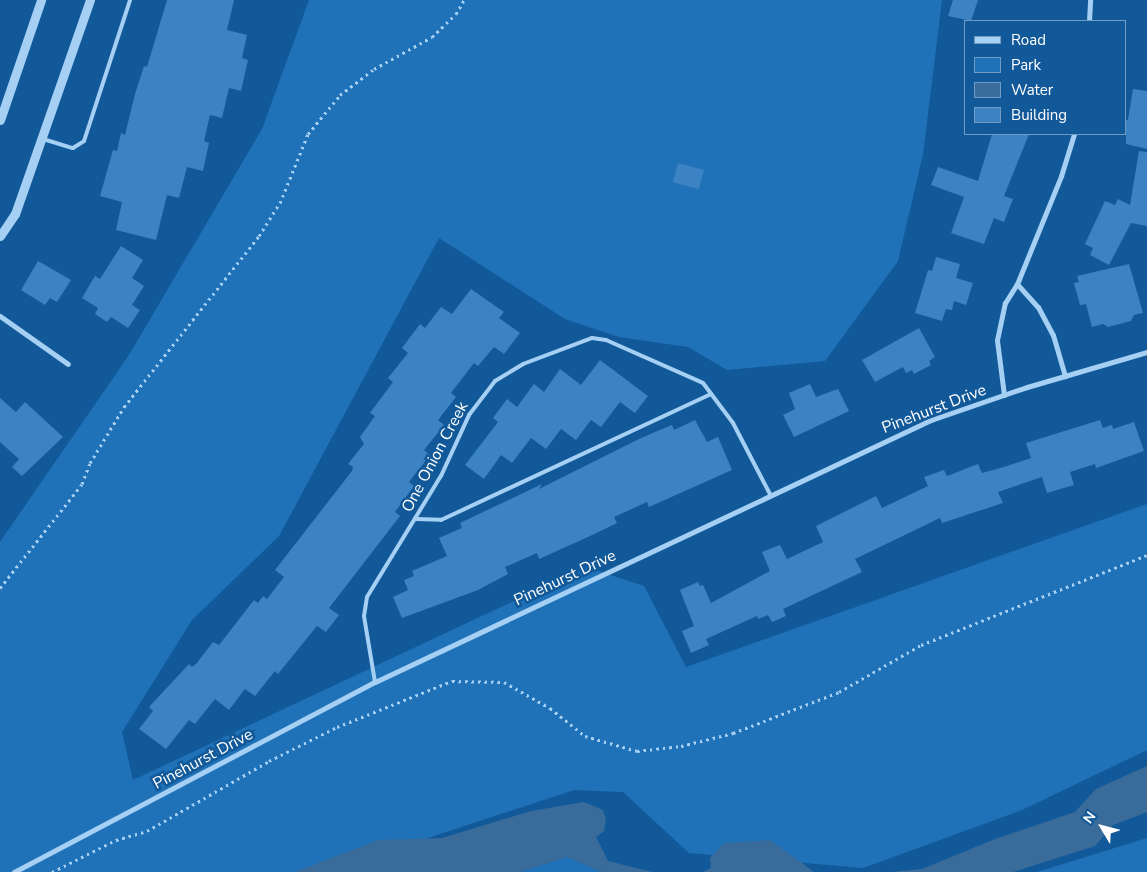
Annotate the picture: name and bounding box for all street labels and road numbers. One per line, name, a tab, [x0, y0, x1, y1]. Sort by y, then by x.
street label: Pinehurst Drive	[879, 380, 989, 438]
street label: One Onion Creek	[398, 398, 472, 516]
street label: Pinehurst Drive	[511, 546, 619, 610]
street label: Pinehurst Drive	[150, 725, 256, 793]

